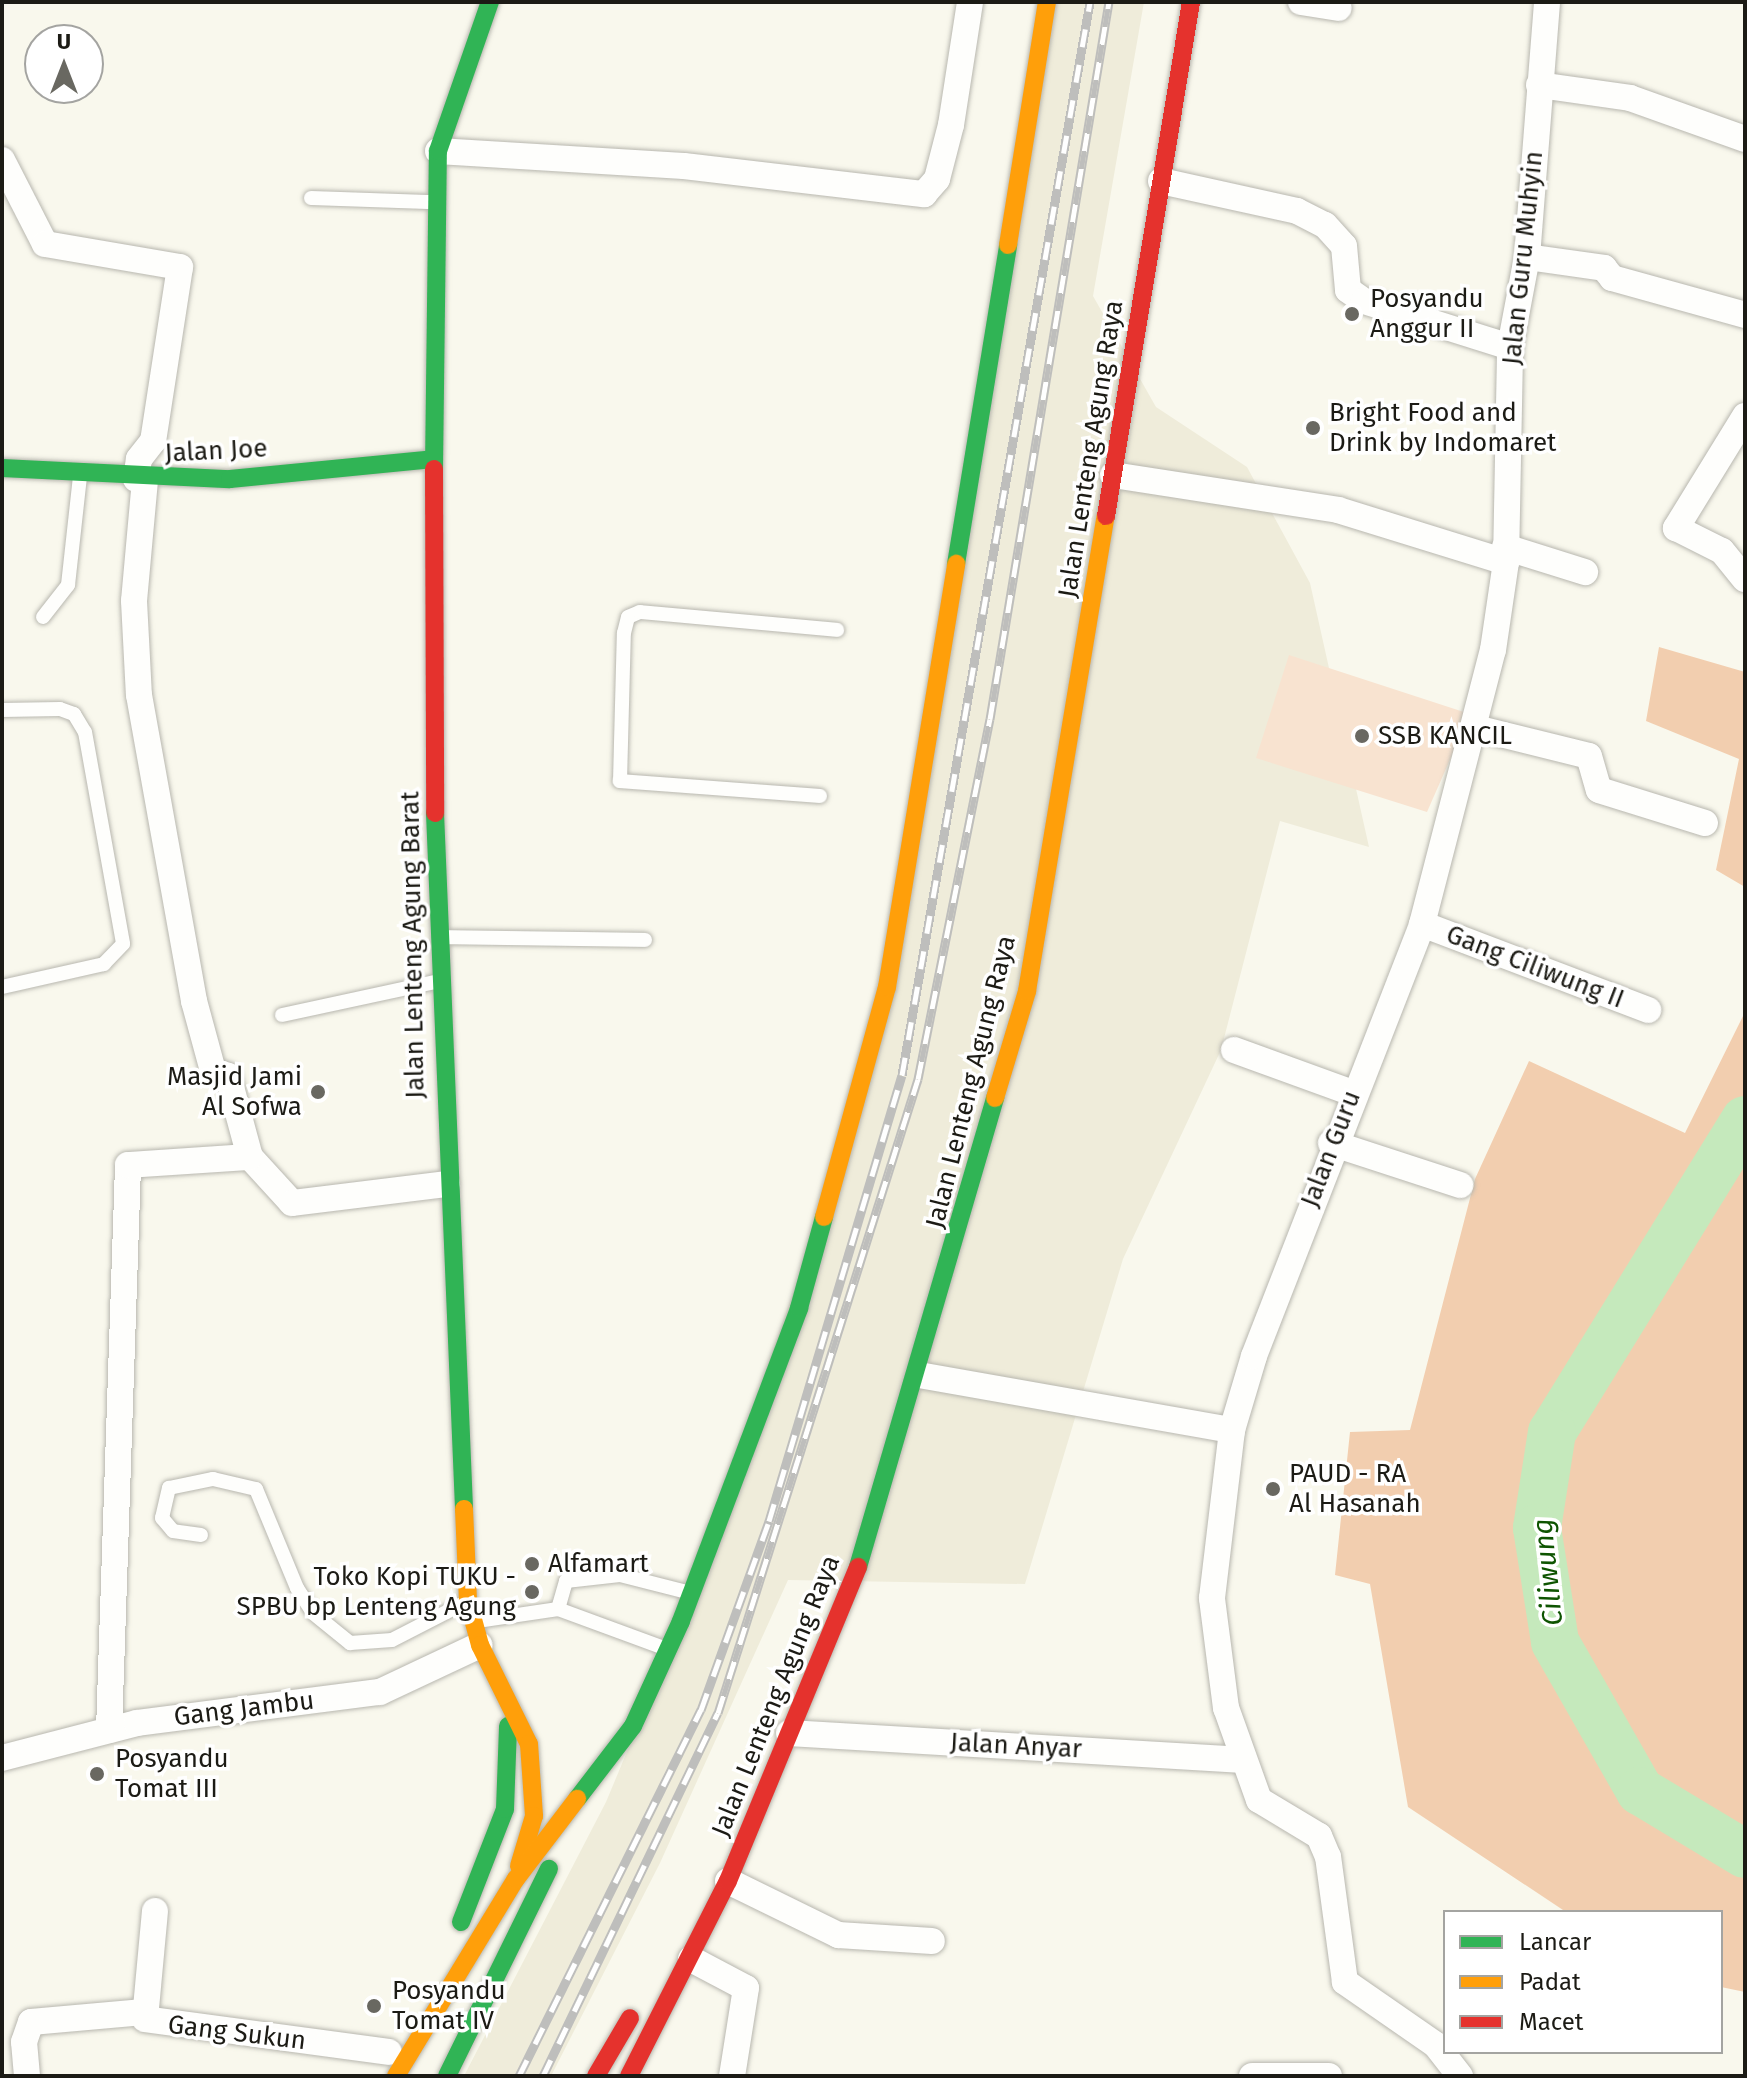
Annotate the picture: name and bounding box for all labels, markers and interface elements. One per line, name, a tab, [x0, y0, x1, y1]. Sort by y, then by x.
north arrow	[24, 24, 104, 104]
text: U	[57, 28, 71, 55]
street label: Jalan Guru Muhyin	[1496, 149, 1550, 367]
place label: Posyandu Anggur II	[1370, 283, 1484, 344]
street label: Jalan Lenteng Agung Raya	[1052, 298, 1130, 600]
marker: Posyandu Anggur II	[1341, 303, 1363, 325]
place label: Bright Food and Drink by Indomaret	[1329, 397, 1556, 458]
marker: Bright Food and Drink by Indomaret	[1304, 419, 1322, 437]
street label: Jalan Joe	[164, 433, 268, 469]
place label: SSB KANCIL	[1378, 720, 1512, 752]
marker: SSB KANCIL	[1353, 727, 1371, 745]
street label: Jalan Lenteng Agung Barat	[395, 791, 431, 1099]
street label: Gang Ciliwung II	[1442, 919, 1628, 1015]
street label: Jalan Lenteng Agung Raya	[919, 932, 1023, 1232]
place label: Masjid Jami Al Sofwa	[167, 1061, 302, 1122]
marker: Masjid Jami Al Sofwa	[309, 1083, 327, 1101]
street label: Jalan Guru	[1295, 1086, 1367, 1212]
place label: PAUD - RA Al Hasanah	[1289, 1458, 1421, 1520]
marker: PAUD - RA Al Hasanah	[1264, 1480, 1282, 1498]
water label: Ciliwung	[1526, 1517, 1570, 1627]
place label: Alfamart	[548, 1548, 649, 1580]
street label: Jalan Lenteng Agung Raya	[705, 1551, 847, 1841]
marker: Alfamart	[523, 1555, 541, 1573]
place label: Toko Kopi TUKU - SPBU bp Lenteng Agung	[236, 1561, 516, 1622]
marker: Toko Kopi TUKU - SPBU bp Lenteng Agung	[523, 1583, 541, 1601]
street label: Gang Jambu	[172, 1685, 316, 1733]
street label: Jalan Anyar	[949, 1727, 1083, 1765]
place label: Posyandu Tomat III	[115, 1743, 229, 1804]
marker: Posyandu Tomat III	[86, 1763, 108, 1785]
legend	[1443, 1910, 1723, 2054]
text: Lancar	[1519, 1928, 1591, 1956]
text: Padat	[1519, 1968, 1581, 1996]
place label: Posyandu Tomat IV	[392, 1975, 506, 2036]
marker: Posyandu Tomat IV	[363, 1995, 385, 2017]
text: Macet	[1519, 2008, 1583, 2036]
street label: Gang Sukun	[166, 2009, 308, 2057]

